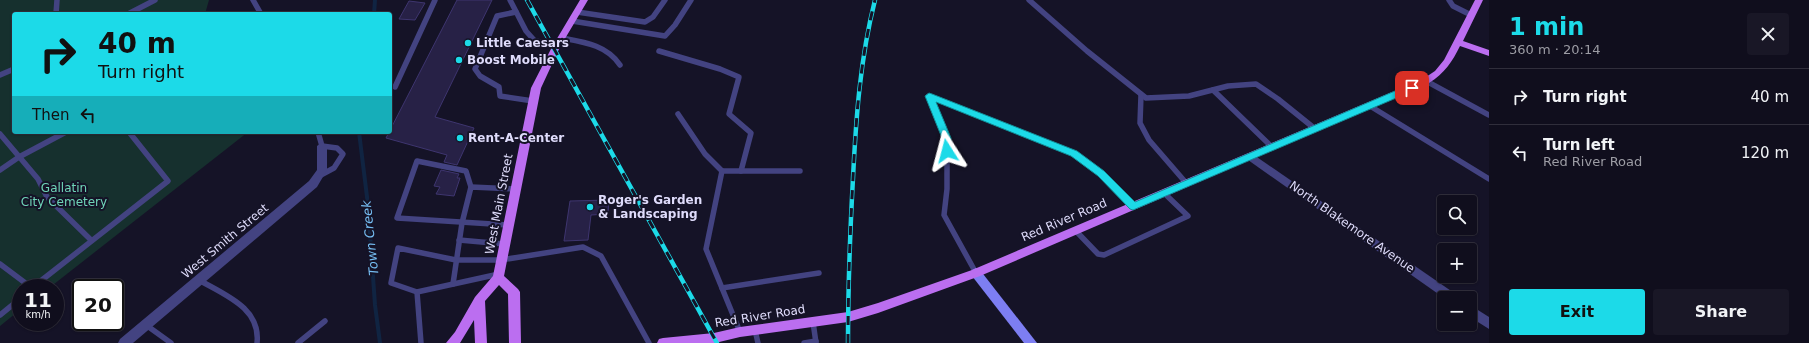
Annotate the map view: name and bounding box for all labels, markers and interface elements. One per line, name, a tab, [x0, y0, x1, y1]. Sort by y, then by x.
text: 1 min	[1509, 13, 1584, 41]
button: close	[1747, 13, 1789, 55]
text: 40 m	[98, 27, 176, 60]
icon: right	[32, 28, 84, 80]
place label: Little Caesars	[476, 36, 569, 50]
marker: Little Caesars	[463, 38, 473, 48]
text: 360 m · 20:14	[1509, 42, 1600, 57]
place label: Boost Mobile	[467, 53, 555, 67]
marker: Boost Mobile	[454, 55, 464, 65]
text: Turn right	[98, 61, 184, 82]
pin	[1395, 71, 1429, 105]
icon: arrive	[1401, 77, 1423, 99]
icon: right	[1509, 86, 1531, 108]
text: Turn right	[1543, 88, 1627, 106]
text: 40 m	[1751, 88, 1789, 106]
icon: left	[77, 104, 99, 126]
text: Then	[32, 106, 69, 124]
position arrow	[926, 130, 968, 172]
place label: Rent-A-Center	[468, 131, 564, 145]
marker: Rent-A-Center	[455, 133, 465, 143]
text: Turn left	[1543, 136, 1615, 154]
icon: left	[1509, 142, 1531, 164]
text: 120 m	[1741, 144, 1789, 162]
street label: West Main Street	[482, 152, 516, 256]
text: Red River Road	[1543, 154, 1642, 169]
street label: North Blakemore Avenue	[1287, 178, 1417, 276]
park label: Gallatin City Cemetery	[21, 181, 107, 209]
place label: Roger's Garden & Landscaping	[598, 193, 702, 221]
map controls	[1437, 195, 1477, 331]
button: search	[1437, 195, 1477, 235]
street label: Red River Road	[1019, 196, 1109, 244]
water label: Town Creek	[359, 199, 381, 276]
street label: West Smith Street	[179, 201, 271, 281]
marker: Roger's Garden & Landscaping	[585, 202, 595, 212]
button: +	[1437, 243, 1477, 283]
speed limit sign: 20	[72, 279, 124, 331]
text: 11	[24, 288, 52, 312]
button: Exit	[1509, 289, 1645, 335]
button: Share	[1653, 289, 1789, 335]
button: −	[1437, 291, 1477, 331]
street label: Red River Road	[714, 302, 806, 330]
text: km/h	[25, 309, 51, 320]

